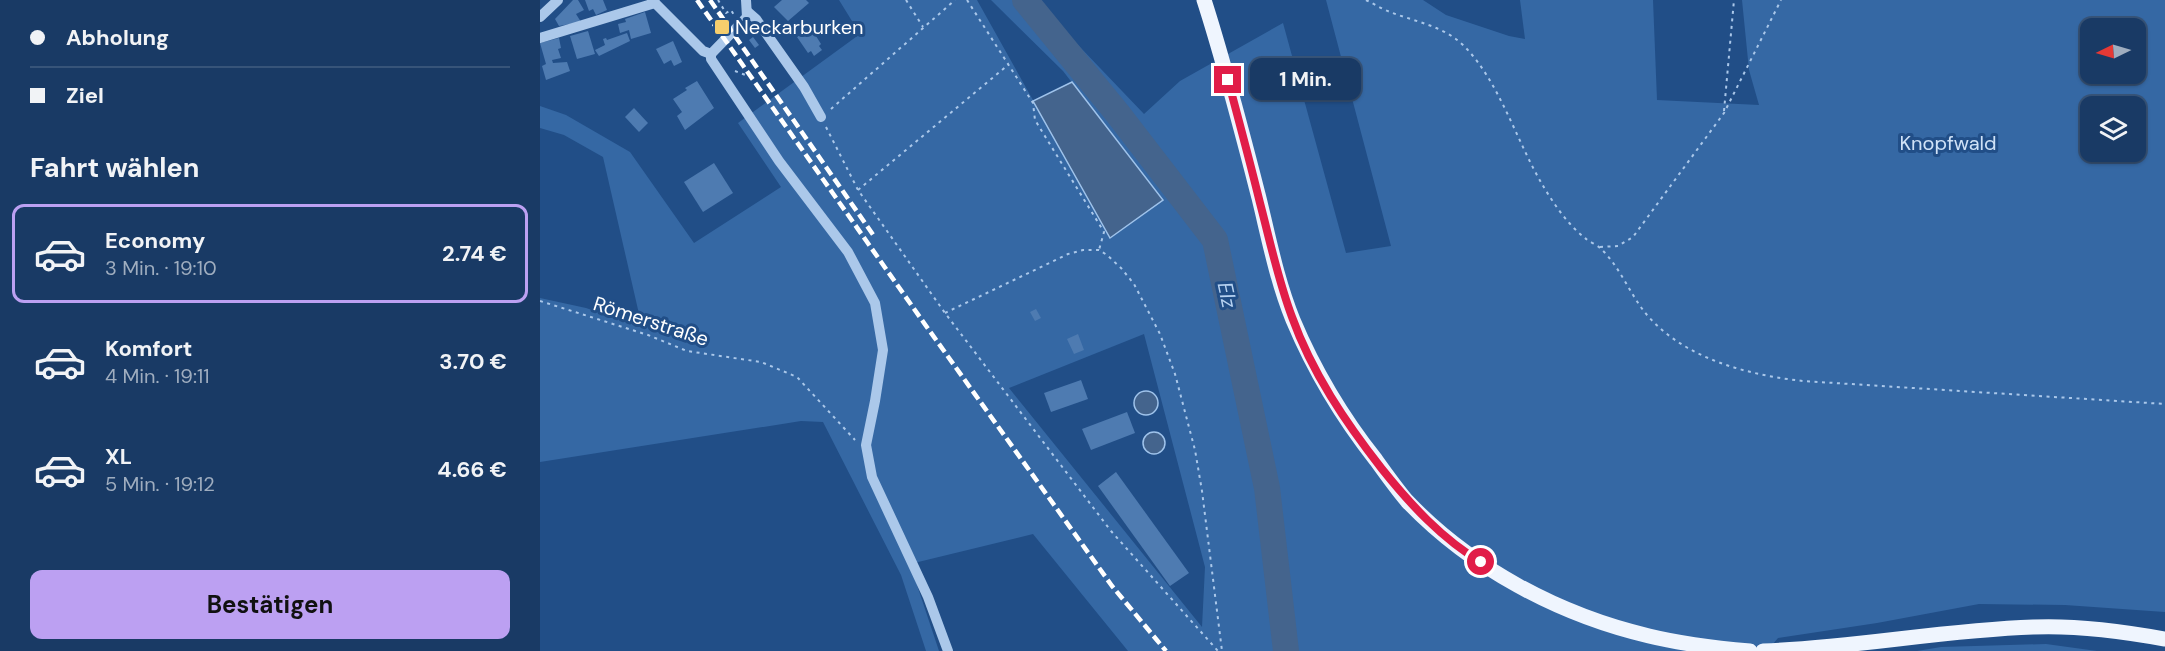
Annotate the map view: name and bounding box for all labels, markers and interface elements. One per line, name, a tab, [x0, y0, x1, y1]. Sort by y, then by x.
place label: Neckarburken	[735, 14, 863, 40]
marker: Neckarburken	[713, 18, 731, 36]
north arrow	[2080, 18, 2146, 84]
map controls	[2080, 18, 2146, 162]
text: Abholung	[66, 23, 169, 52]
callout: 1 Min.	[1249, 59, 1360, 101]
route end	[1214, 66, 1241, 93]
text: 1 Min.	[1279, 66, 1332, 92]
text: Ziel	[66, 81, 104, 110]
button: layers	[2080, 96, 2146, 162]
park label: Knopfwald	[1899, 130, 1997, 156]
text: Fahrt wählen	[30, 150, 200, 185]
text: Economy	[105, 226, 205, 255]
icon: car	[33, 227, 87, 281]
text: 2.74 €	[442, 239, 507, 268]
text: 3 Min. · 19:10	[105, 255, 217, 281]
water label: Elz	[1211, 279, 1243, 311]
street label: Römerstraße	[590, 290, 712, 352]
text: Komfort	[105, 334, 192, 363]
icon: car	[33, 335, 87, 389]
text: 3.70 €	[439, 347, 507, 376]
text: 4 Min. · 19:11	[105, 363, 209, 389]
text: XL	[105, 442, 132, 471]
icon: car	[33, 443, 87, 497]
text: 4.66 €	[437, 455, 507, 484]
text: 5 Min. · 19:12	[105, 471, 215, 497]
route start	[1467, 548, 1494, 575]
button: Bestätigen	[30, 570, 510, 639]

